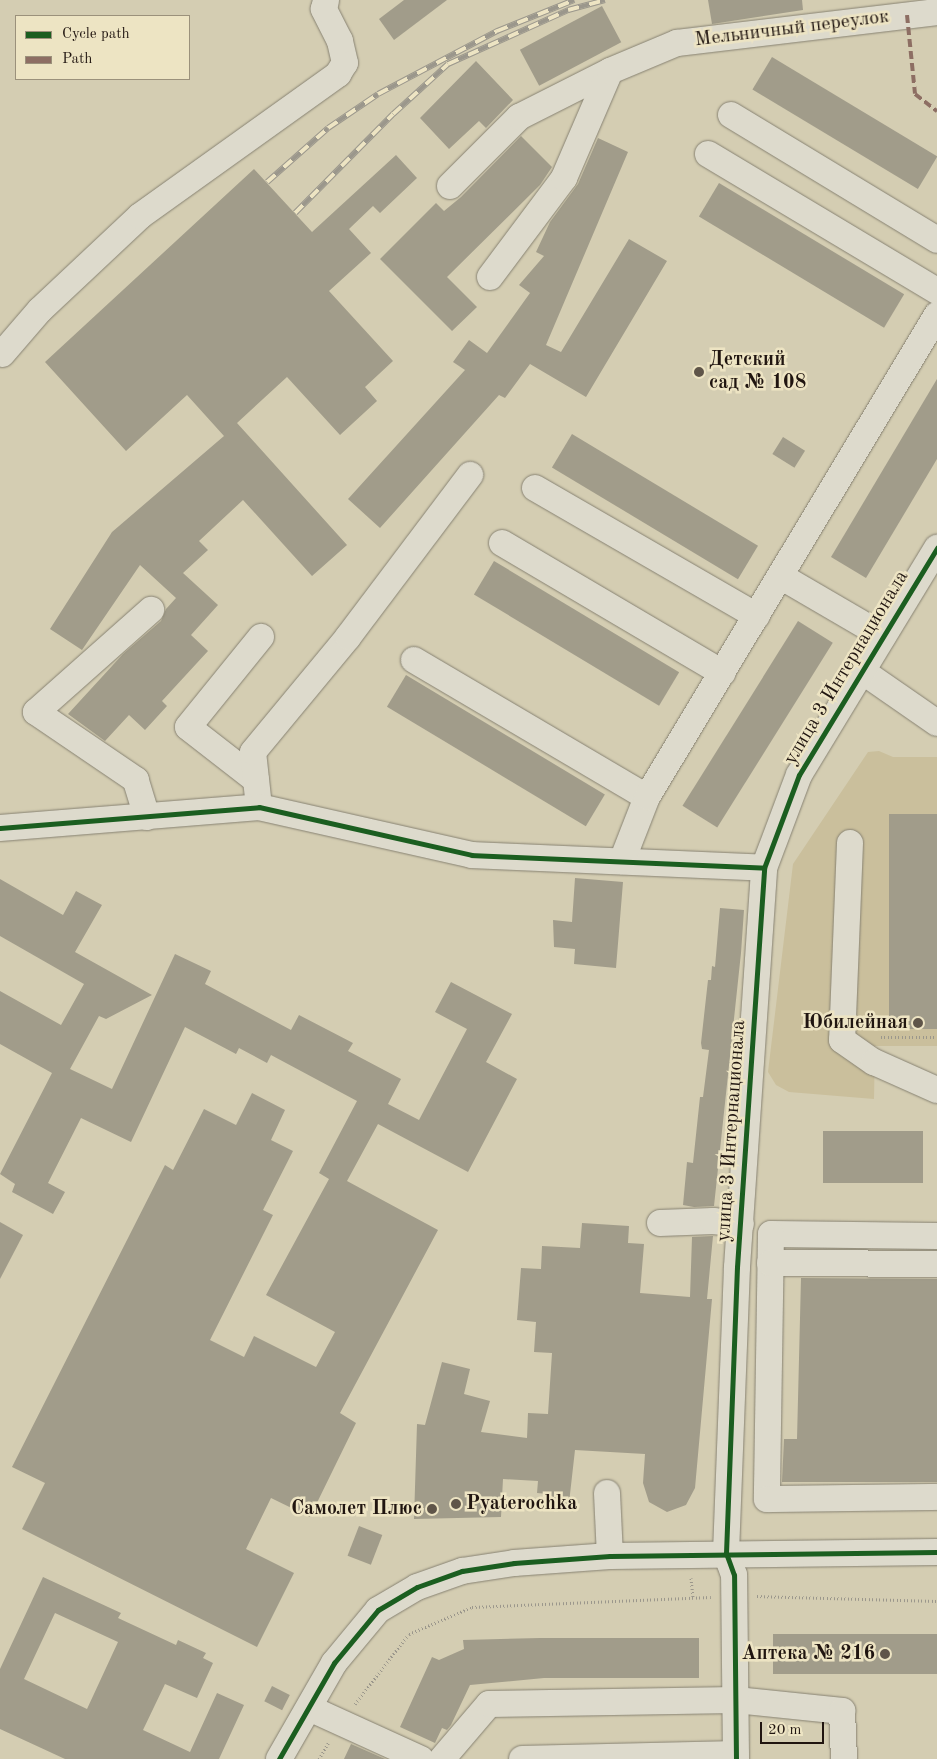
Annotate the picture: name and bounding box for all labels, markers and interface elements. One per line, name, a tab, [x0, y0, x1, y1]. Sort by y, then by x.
street label: Мельничный переулок	[693, 5, 891, 53]
legend	[15, 15, 190, 80]
text: Cycle path	[62, 27, 130, 42]
text: Path	[62, 52, 92, 67]
place label: Детский сад № 108	[709, 349, 806, 396]
marker: Детский сад № 108	[693, 366, 705, 378]
street label: улица 3 Интернационала	[779, 566, 915, 770]
place label: Юбилейная	[803, 1011, 908, 1035]
marker: Юбилейная	[912, 1017, 924, 1029]
street label: улица 3 Интернационала	[712, 1019, 752, 1243]
place label: Pyaterochka	[466, 1492, 577, 1516]
place label: Самолет Плюс	[291, 1497, 422, 1521]
marker: Pyaterochka	[450, 1498, 462, 1510]
marker: Самолет Плюс	[426, 1503, 438, 1515]
place label: Аптека № 216	[741, 1642, 875, 1666]
marker: Аптека № 216	[879, 1648, 891, 1660]
scale bar	[762, 1712, 826, 1744]
text: 20 m	[768, 1723, 802, 1738]

